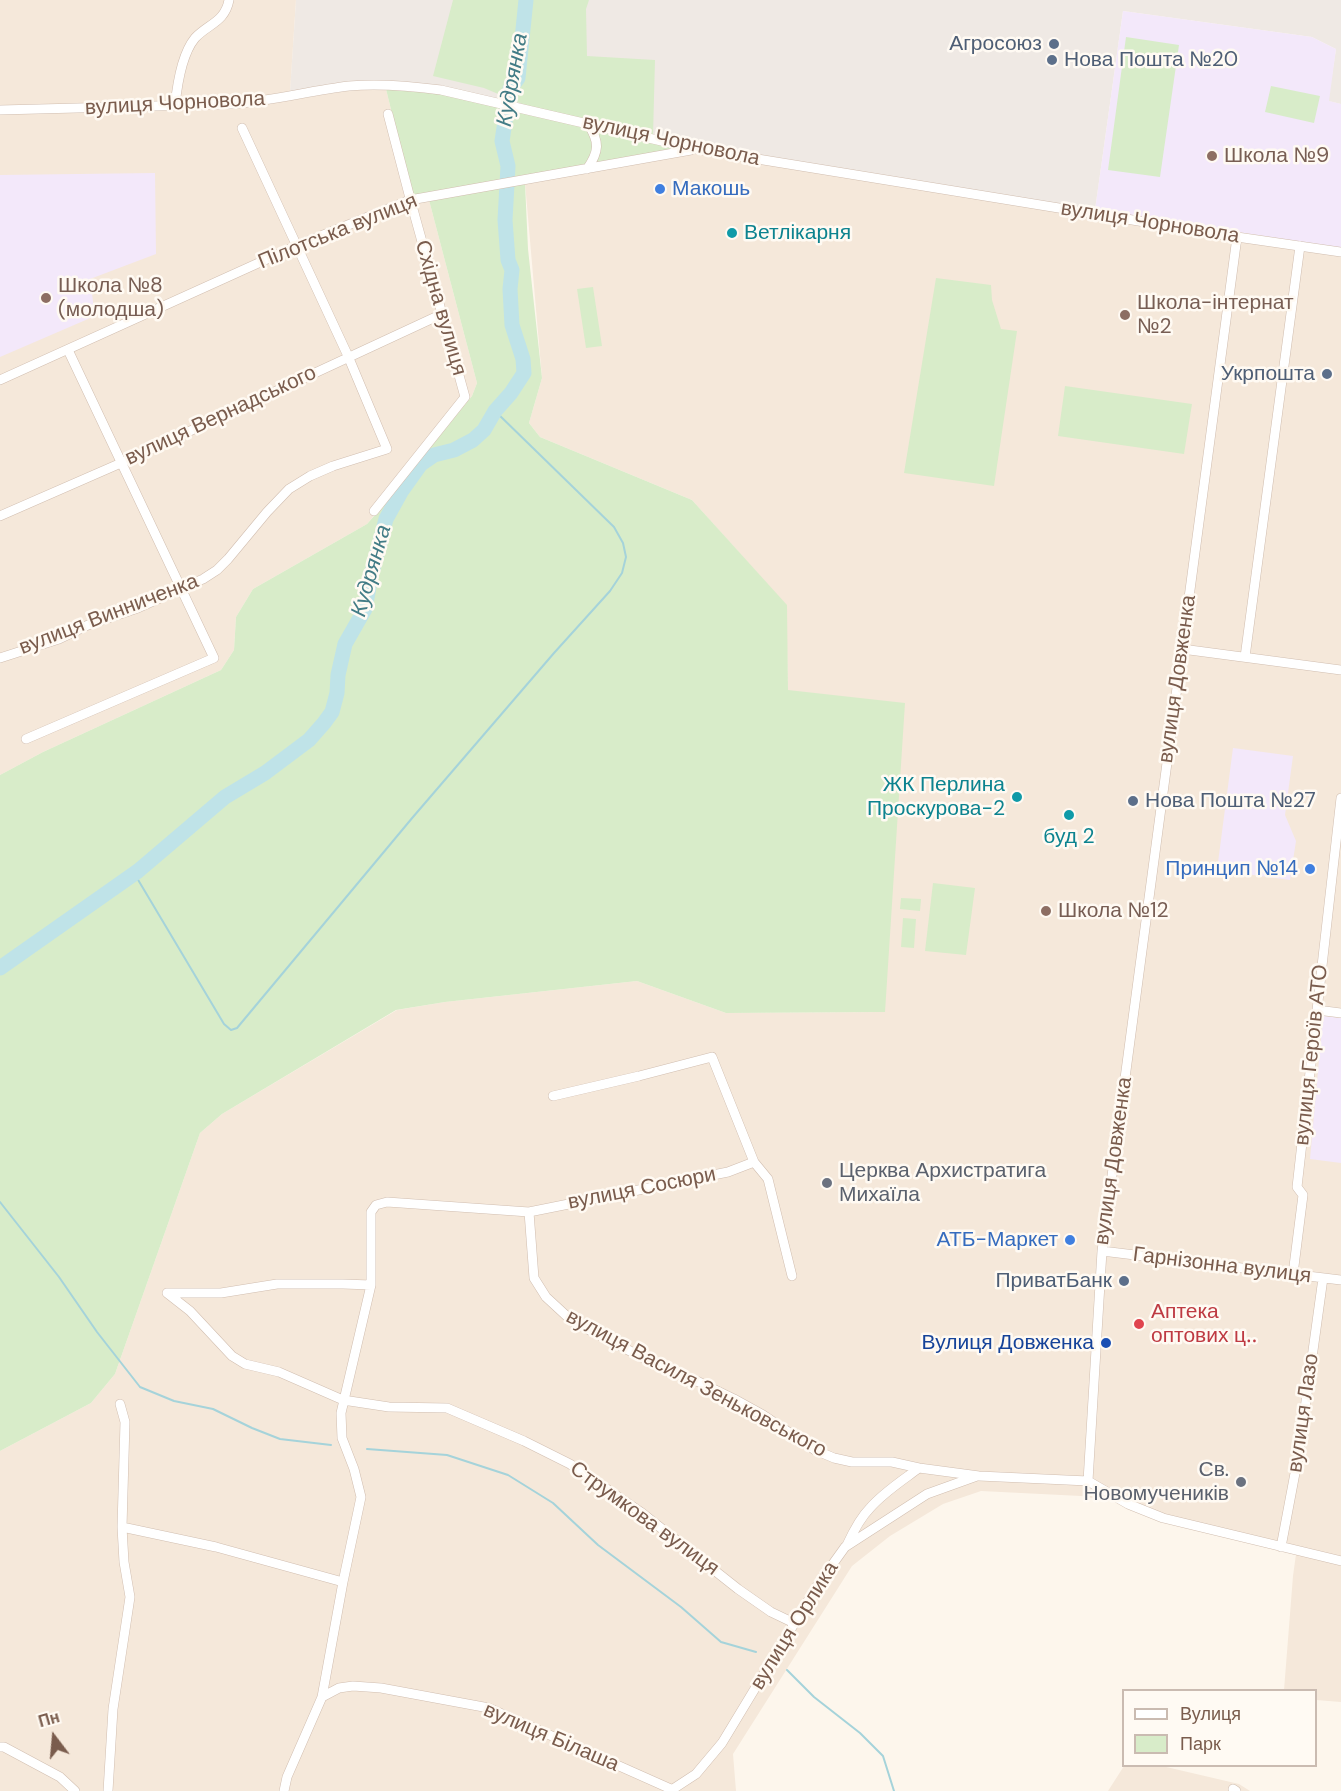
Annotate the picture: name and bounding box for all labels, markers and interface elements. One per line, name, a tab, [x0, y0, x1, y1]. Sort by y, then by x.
water label: Кудрянка	[492, 31, 534, 129]
place label: Агросоюз	[949, 31, 1042, 57]
marker: Агросоюз	[1047, 37, 1061, 51]
place label: Нова Пошта №20	[1064, 47, 1238, 73]
marker: Нова Пошта №20	[1045, 53, 1059, 67]
street label: вулиця Чорновола	[84, 87, 266, 121]
street label: вулиця Чорновола	[580, 110, 762, 172]
place label: Школа №9	[1224, 143, 1329, 169]
marker: Школа №9	[1205, 149, 1219, 163]
place label: Макошь	[672, 176, 750, 202]
marker: Макошь	[653, 182, 667, 196]
street label: Пілотська вулиця	[255, 189, 421, 275]
street label: вулиця Чорновола	[1059, 196, 1241, 250]
place label: Ветлікарня	[744, 220, 851, 246]
marker: Ветлікарня	[725, 226, 739, 240]
street label: Східна вулиця	[409, 237, 471, 379]
place label: Школа №8 (молодша)	[58, 273, 164, 323]
place label: Школа-інтернат №2	[1137, 290, 1294, 340]
marker: Школа №8 (молодша)	[39, 291, 53, 305]
marker: Школа-інтернат №2	[1118, 308, 1132, 322]
street label: вулиця Вернадського	[121, 361, 321, 471]
place label: Укрпошта	[1221, 361, 1315, 387]
marker: Укрпошта	[1320, 367, 1334, 381]
water label: Кудрянка	[346, 522, 398, 620]
street label: вулиця Винниченка	[16, 569, 202, 661]
street label: вулиця Довженка	[1154, 593, 1202, 765]
place label: ЖК Перлина Проскурова-2	[867, 772, 1005, 822]
place label: Нова Пошта №27	[1145, 788, 1316, 814]
marker: ЖК Перлина Проскурова-2	[1010, 790, 1024, 804]
marker: Нова Пошта №27	[1126, 794, 1140, 808]
marker: буд 2	[1062, 808, 1076, 822]
place label: буд 2	[1043, 824, 1095, 850]
place label: Принцип №14	[1165, 856, 1298, 882]
marker: Принцип №14	[1303, 862, 1317, 876]
place label: Школа №12	[1058, 898, 1169, 924]
marker: Школа №12	[1039, 904, 1053, 918]
street label: вулиця Героїв АТО	[1290, 963, 1334, 1147]
street label: вулиця Довженка	[1090, 1075, 1138, 1247]
place label: Церква Архистратига Михаїла	[839, 1158, 1046, 1208]
street label: вулиця Сосюри	[566, 1162, 718, 1216]
marker: Церква Архистратига Михаїла	[820, 1176, 834, 1190]
place label: АТБ-Маркет	[937, 1227, 1058, 1253]
marker: АТБ-Маркет	[1063, 1233, 1077, 1247]
street label: Гарнізонна вулиця	[1131, 1243, 1313, 1289]
place label: ПриватБанк	[995, 1268, 1112, 1294]
marker: ПриватБанк	[1117, 1274, 1131, 1288]
place label: Аптека оптових ц‥	[1151, 1299, 1257, 1349]
street label: вулиця Василя Зеньковського	[562, 1305, 830, 1463]
marker: Аптека оптових ц‥	[1132, 1317, 1146, 1331]
place label: Вулиця Довженка	[922, 1330, 1094, 1356]
marker: Вулиця Довженка	[1099, 1336, 1113, 1350]
street label: вулиця Лазо	[1283, 1352, 1325, 1474]
street label: Струмкова вулиця	[564, 1456, 724, 1582]
place label: Св. Новомучеників	[1083, 1457, 1229, 1507]
marker: Св. Новомучеників	[1234, 1475, 1248, 1489]
street label: вулиця Орлика	[746, 1557, 844, 1695]
legend	[1122, 1689, 1317, 1767]
street label: вулиця Білаша	[480, 1698, 622, 1778]
text: Вулиця	[1180, 1702, 1241, 1726]
text: Пн	[36, 1706, 62, 1732]
north arrow	[24, 1707, 84, 1767]
text: Парк	[1180, 1732, 1221, 1756]

